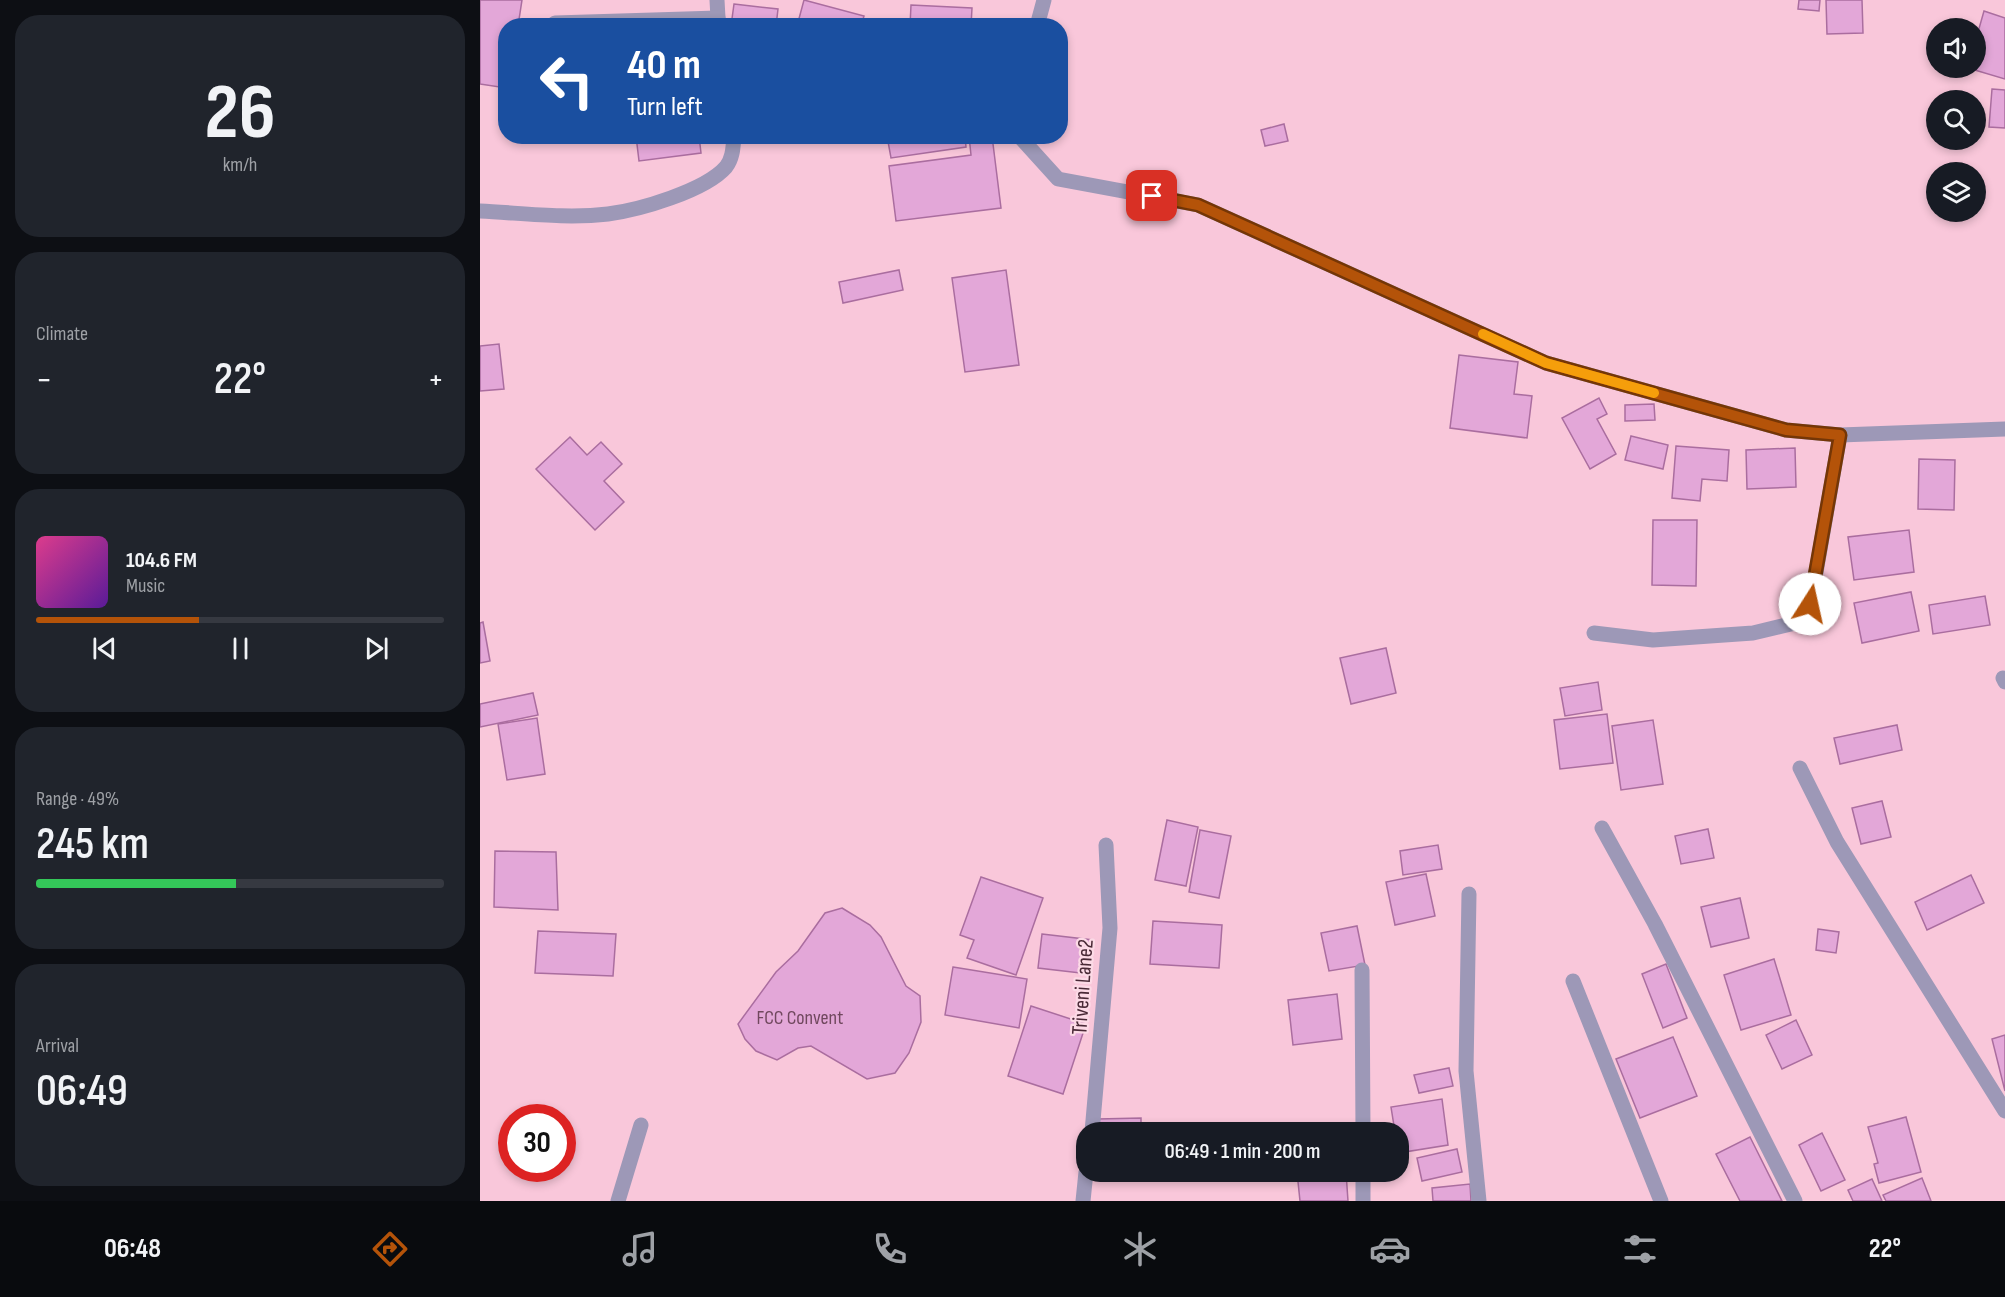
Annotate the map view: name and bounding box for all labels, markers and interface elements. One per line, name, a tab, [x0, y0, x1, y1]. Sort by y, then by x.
map controls	[1926, 18, 1986, 222]
button: sound	[1926, 18, 1986, 78]
text: 40 m	[627, 40, 701, 91]
icon: left	[528, 42, 606, 120]
text: 26	[205, 67, 275, 160]
button: search	[1926, 90, 1986, 150]
text: Turn left	[627, 91, 703, 123]
text: km/h	[223, 153, 257, 177]
button: layers	[1926, 162, 1986, 222]
pin	[1126, 170, 1177, 221]
icon: arrive	[1135, 179, 1168, 212]
text: Climate	[36, 322, 88, 346]
text: 22°	[214, 352, 266, 407]
text: −	[36, 360, 52, 400]
text: +	[428, 360, 444, 400]
text: 104.6 FM	[126, 547, 197, 574]
position arrow	[1778, 572, 1842, 636]
text: Music	[126, 574, 165, 598]
icon: previous	[88, 632, 121, 665]
icon: pause	[224, 632, 257, 665]
icon: next	[360, 632, 393, 665]
text: Range · 49%	[36, 787, 119, 811]
text: 245 km	[36, 817, 149, 872]
street label: Triveni Lane2	[1066, 938, 1100, 1036]
house number: FCC Convent	[757, 1006, 843, 1030]
text: Arrival	[36, 1034, 79, 1058]
text: 06:49	[36, 1064, 128, 1119]
speed limit sign: 30	[498, 1104, 576, 1182]
text: 06:49 · 1 min · 200 m	[1164, 1138, 1321, 1165]
icon: directions	[369, 1228, 411, 1270]
icon: music	[619, 1228, 661, 1270]
icon: phone	[869, 1228, 911, 1270]
icon: climate	[1119, 1228, 1161, 1270]
icon: car	[1369, 1228, 1411, 1270]
icon: filters	[1619, 1228, 1661, 1270]
text: 06:48	[104, 1233, 161, 1265]
text: 22°	[1869, 1233, 1901, 1265]

